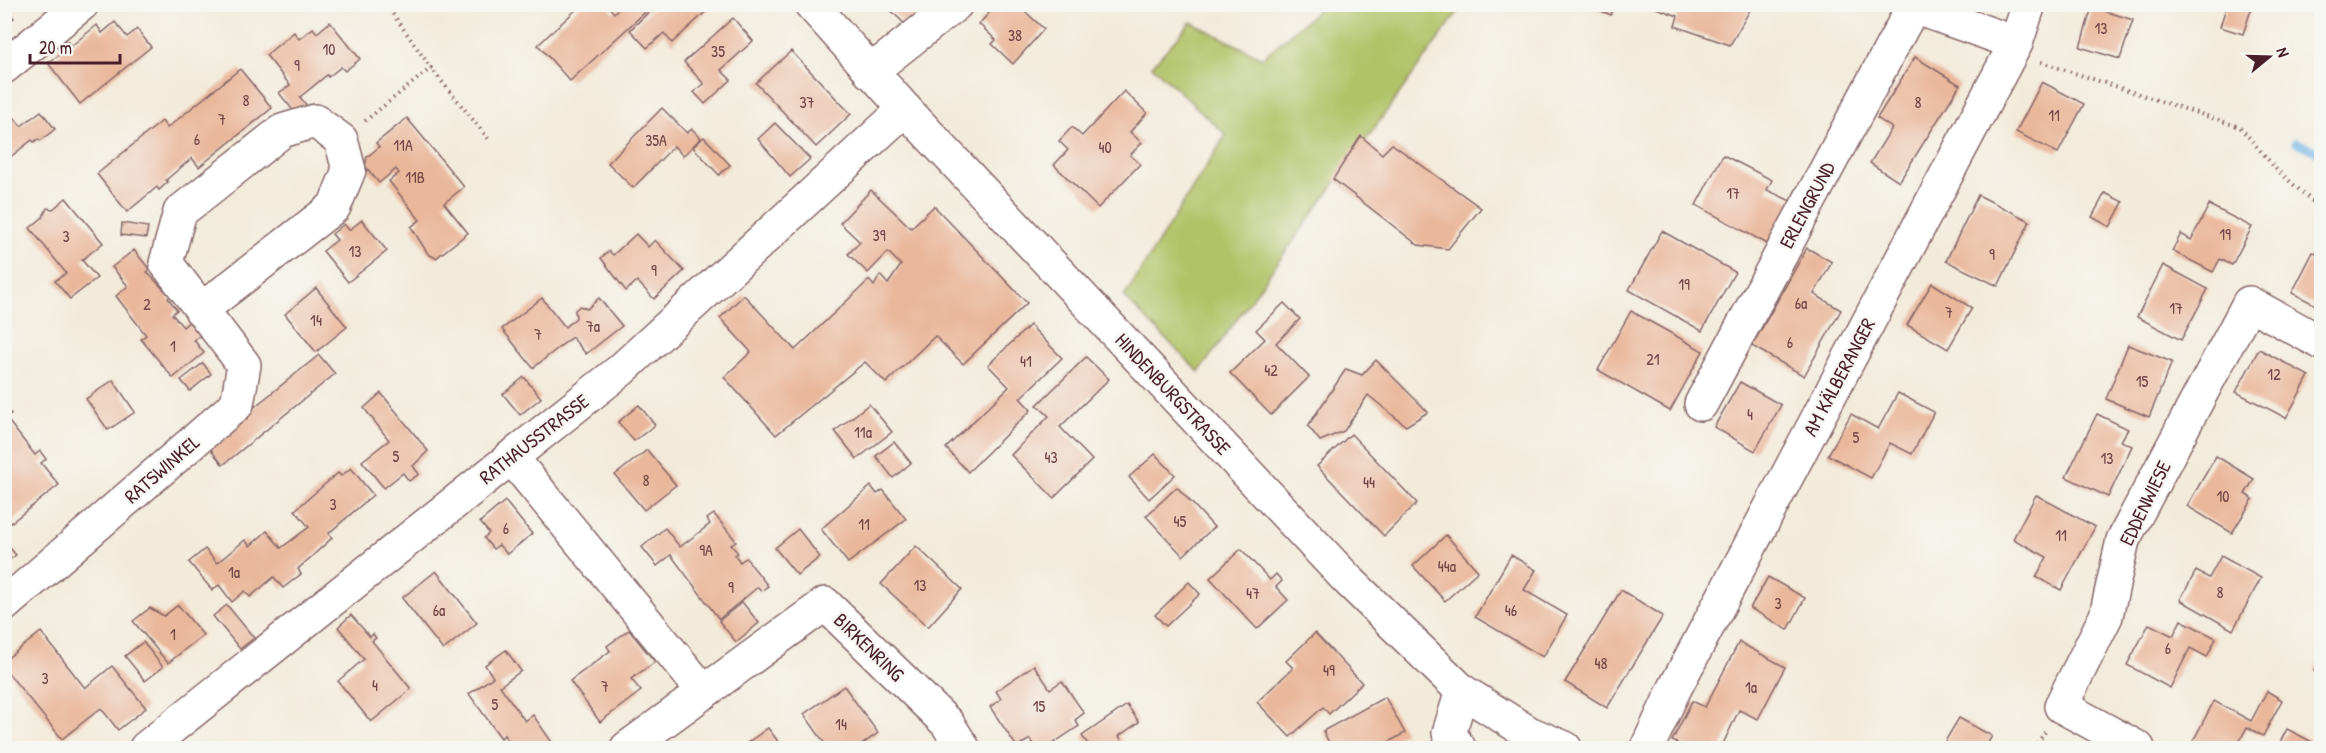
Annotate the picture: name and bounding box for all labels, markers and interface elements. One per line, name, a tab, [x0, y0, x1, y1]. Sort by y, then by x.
house number: 13	[2095, 17, 2107, 39]
house number: 38	[1008, 24, 1022, 46]
scale bar	[30, 27, 120, 65]
north arrow	[2239, 27, 2299, 87]
text: 20 m	[39, 35, 72, 60]
house number: 10	[323, 38, 335, 60]
house number: 35	[711, 40, 725, 62]
text: N	[2271, 45, 2295, 60]
house number: 9	[294, 54, 300, 76]
house number: 8	[243, 89, 250, 111]
house number: 37	[799, 91, 815, 113]
house number: 8	[1915, 91, 1922, 113]
house number: 11	[2048, 104, 2060, 126]
house number: 7	[218, 108, 226, 130]
house number: 6	[194, 128, 200, 150]
house number: 35A	[645, 129, 667, 151]
house number: 11A	[393, 134, 413, 156]
house number: 40	[1098, 136, 1112, 158]
street label: ERLENGRUND	[1772, 156, 1841, 253]
house number: 11B	[405, 166, 425, 188]
house number: 17	[1726, 182, 1740, 204]
house number: 19	[2219, 223, 2231, 245]
house number: 39	[872, 224, 886, 246]
house number: 3	[62, 225, 70, 247]
house number: 13	[349, 240, 361, 262]
house number: 9	[1989, 243, 1995, 265]
house number: 9	[651, 259, 657, 281]
house number: 19	[1678, 273, 1690, 295]
house number: 6a	[1795, 292, 1807, 314]
house number: 2	[143, 293, 151, 315]
house number: 17	[2169, 297, 2183, 319]
house number: 7	[1945, 301, 1953, 323]
house number: 14	[310, 309, 322, 331]
street label: AM KÄLBERANGER	[1796, 313, 1881, 440]
house number: 7a	[586, 315, 600, 337]
house number: 7	[534, 323, 542, 345]
street label: HINDENBURGSTRASSE	[1110, 327, 1237, 461]
house number: 6	[1787, 331, 1793, 353]
house number: 1	[170, 335, 176, 357]
house number: 21	[1646, 348, 1660, 370]
house number: 41	[1020, 350, 1032, 372]
house number: 42	[1264, 359, 1278, 381]
house number: 12	[2267, 363, 2281, 385]
house number: 15	[2136, 370, 2149, 392]
street label: RATHAUSSTRASSE	[473, 387, 594, 490]
house number: 4	[1747, 403, 1753, 425]
house number: 11a	[854, 421, 872, 443]
house number: 5	[1853, 426, 1860, 448]
street label: RATSWINKEL	[118, 428, 205, 509]
house number: 5	[393, 445, 400, 467]
house number: 43	[1044, 446, 1058, 468]
house number: 13	[2101, 447, 2113, 469]
street label: EDDENWIESE	[2112, 456, 2177, 550]
house number: 8	[643, 469, 650, 491]
house number: 44	[1363, 471, 1375, 493]
house number: 10	[2217, 485, 2229, 507]
house number: 3	[329, 493, 337, 515]
house number: 45	[1174, 510, 1187, 532]
house number: 11	[858, 513, 870, 535]
house number: 6	[503, 517, 509, 539]
house number: 11	[2055, 524, 2067, 546]
house number: 9A	[699, 539, 713, 561]
house number: 44a	[1438, 555, 1456, 577]
house number: 1a	[228, 561, 240, 583]
house number: 13	[914, 574, 926, 596]
house number: 9	[728, 576, 734, 598]
house number: 8	[2217, 581, 2224, 603]
house number: 47	[1246, 582, 1260, 604]
house number: 3	[1774, 592, 1782, 614]
house number: 6a	[433, 599, 445, 621]
house number: 46	[1505, 599, 1517, 621]
street label: BIRKENRING	[828, 606, 911, 687]
house number: 1	[170, 623, 176, 645]
house number: 6	[2165, 637, 2171, 659]
house number: 48	[1595, 652, 1608, 674]
house number: 49	[1323, 659, 1335, 681]
house number: 3	[41, 667, 49, 689]
house number: 4	[372, 674, 378, 696]
house number: 7	[601, 675, 609, 697]
house number: 1a	[1745, 676, 1757, 698]
house number: 5	[492, 693, 499, 715]
house number: 15	[1033, 695, 1046, 717]
house number: 14	[835, 713, 847, 735]

